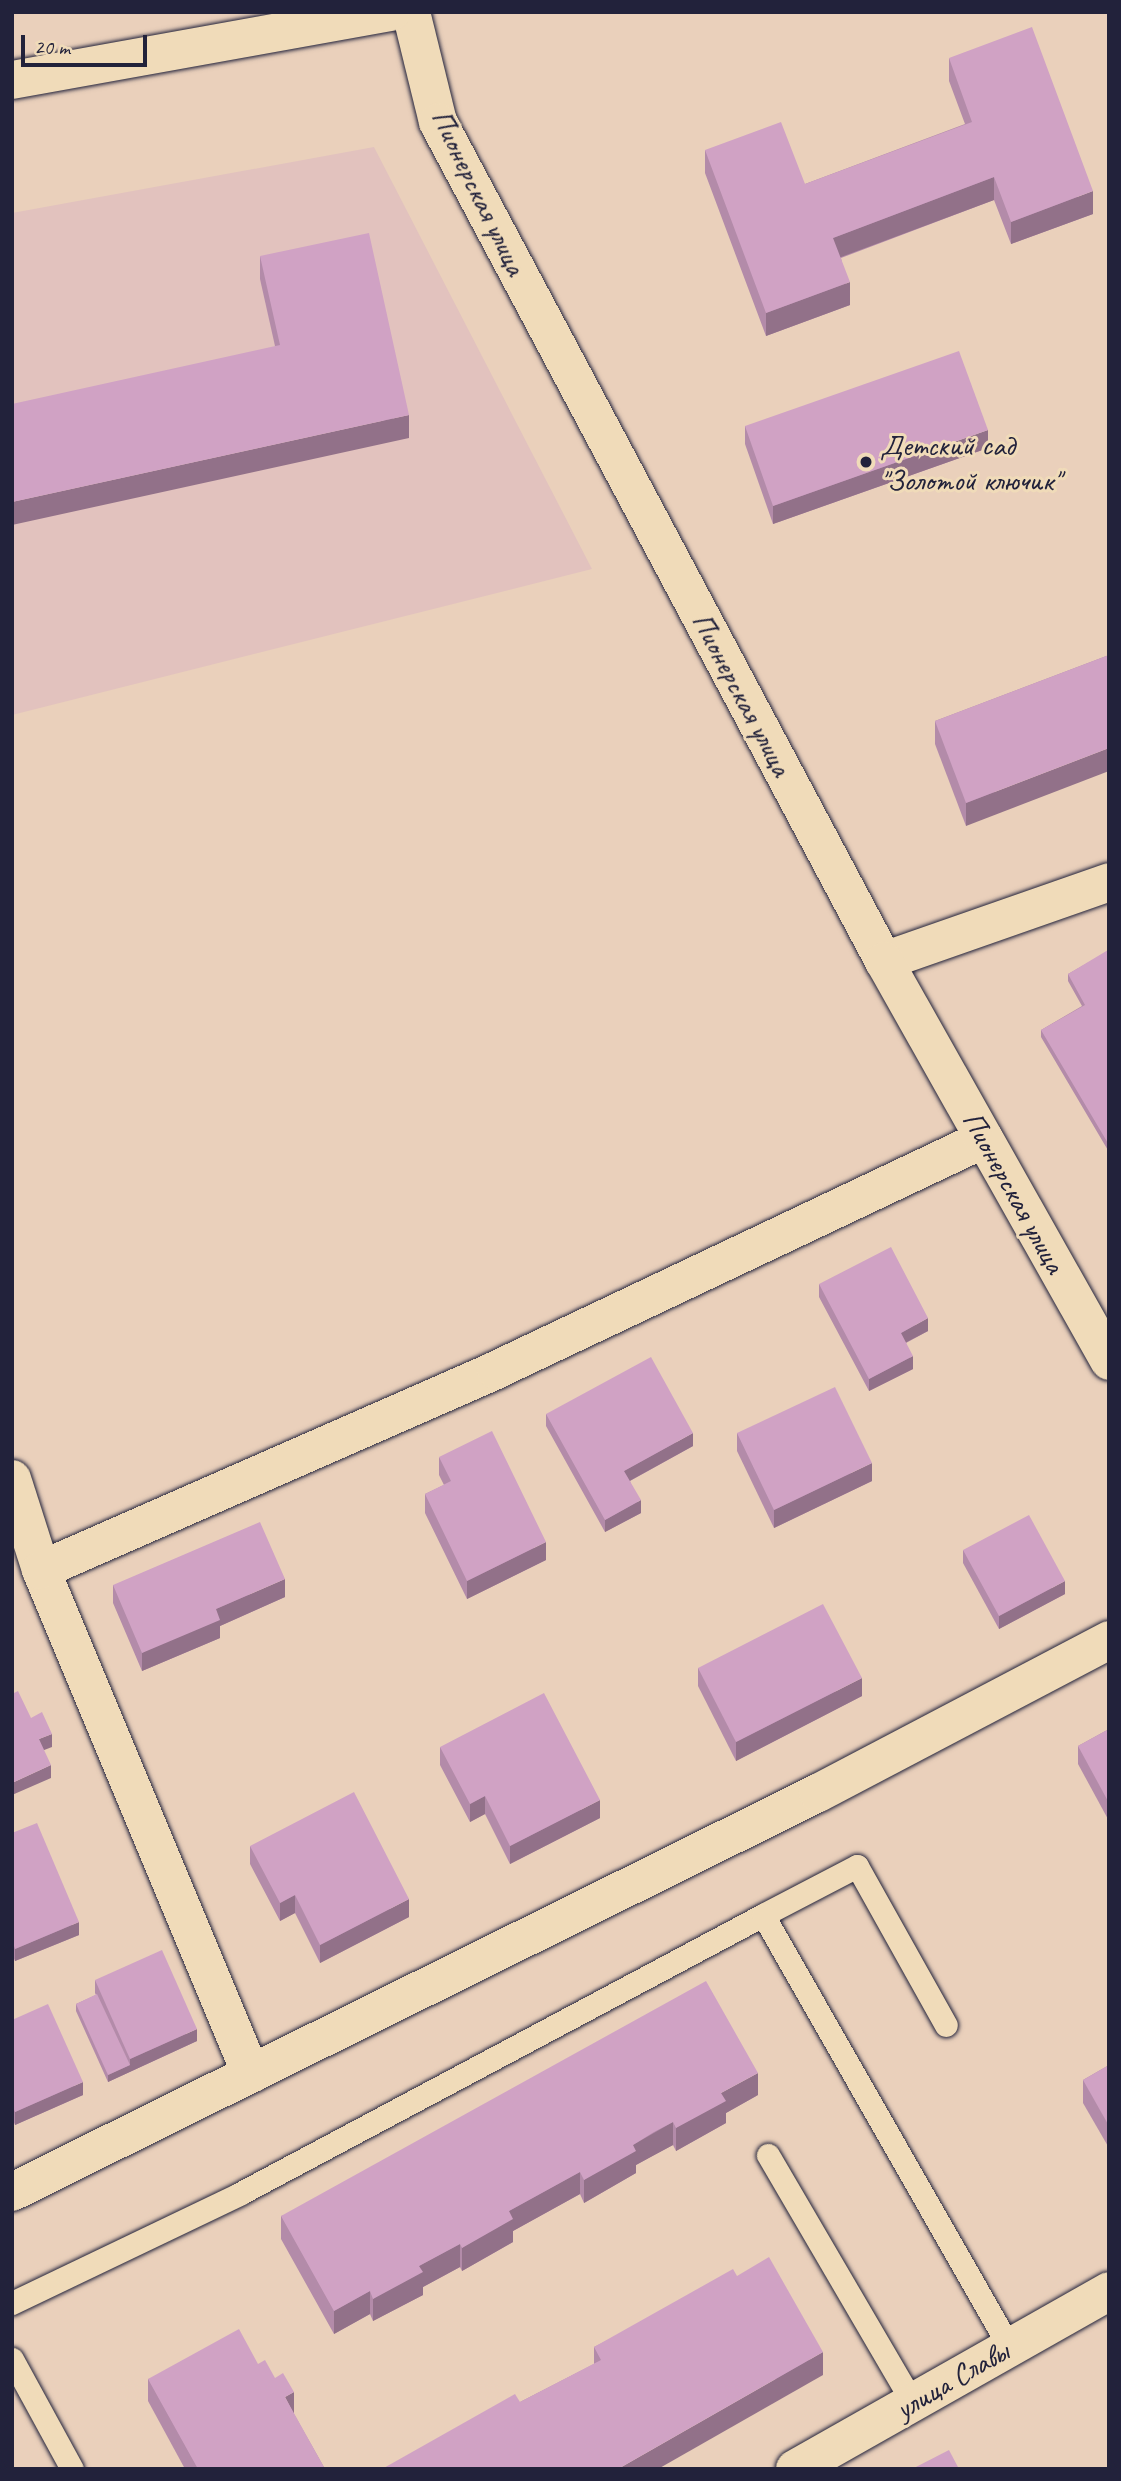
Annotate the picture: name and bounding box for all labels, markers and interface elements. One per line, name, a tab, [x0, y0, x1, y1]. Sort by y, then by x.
scale bar	[24, 21, 150, 65]
text: 20 m	[34, 34, 70, 60]
street label: Пионерская улица	[423, 102, 535, 282]
place label: Детский сад "Золотой ключик"	[880, 427, 1060, 498]
marker: Детский сад "Золотой ключик"	[858, 454, 874, 470]
street label: Пионерская улица	[683, 605, 801, 783]
street label: Пионерская улица	[954, 1103, 1074, 1281]
street label: улица Славы	[888, 2333, 1016, 2427]

